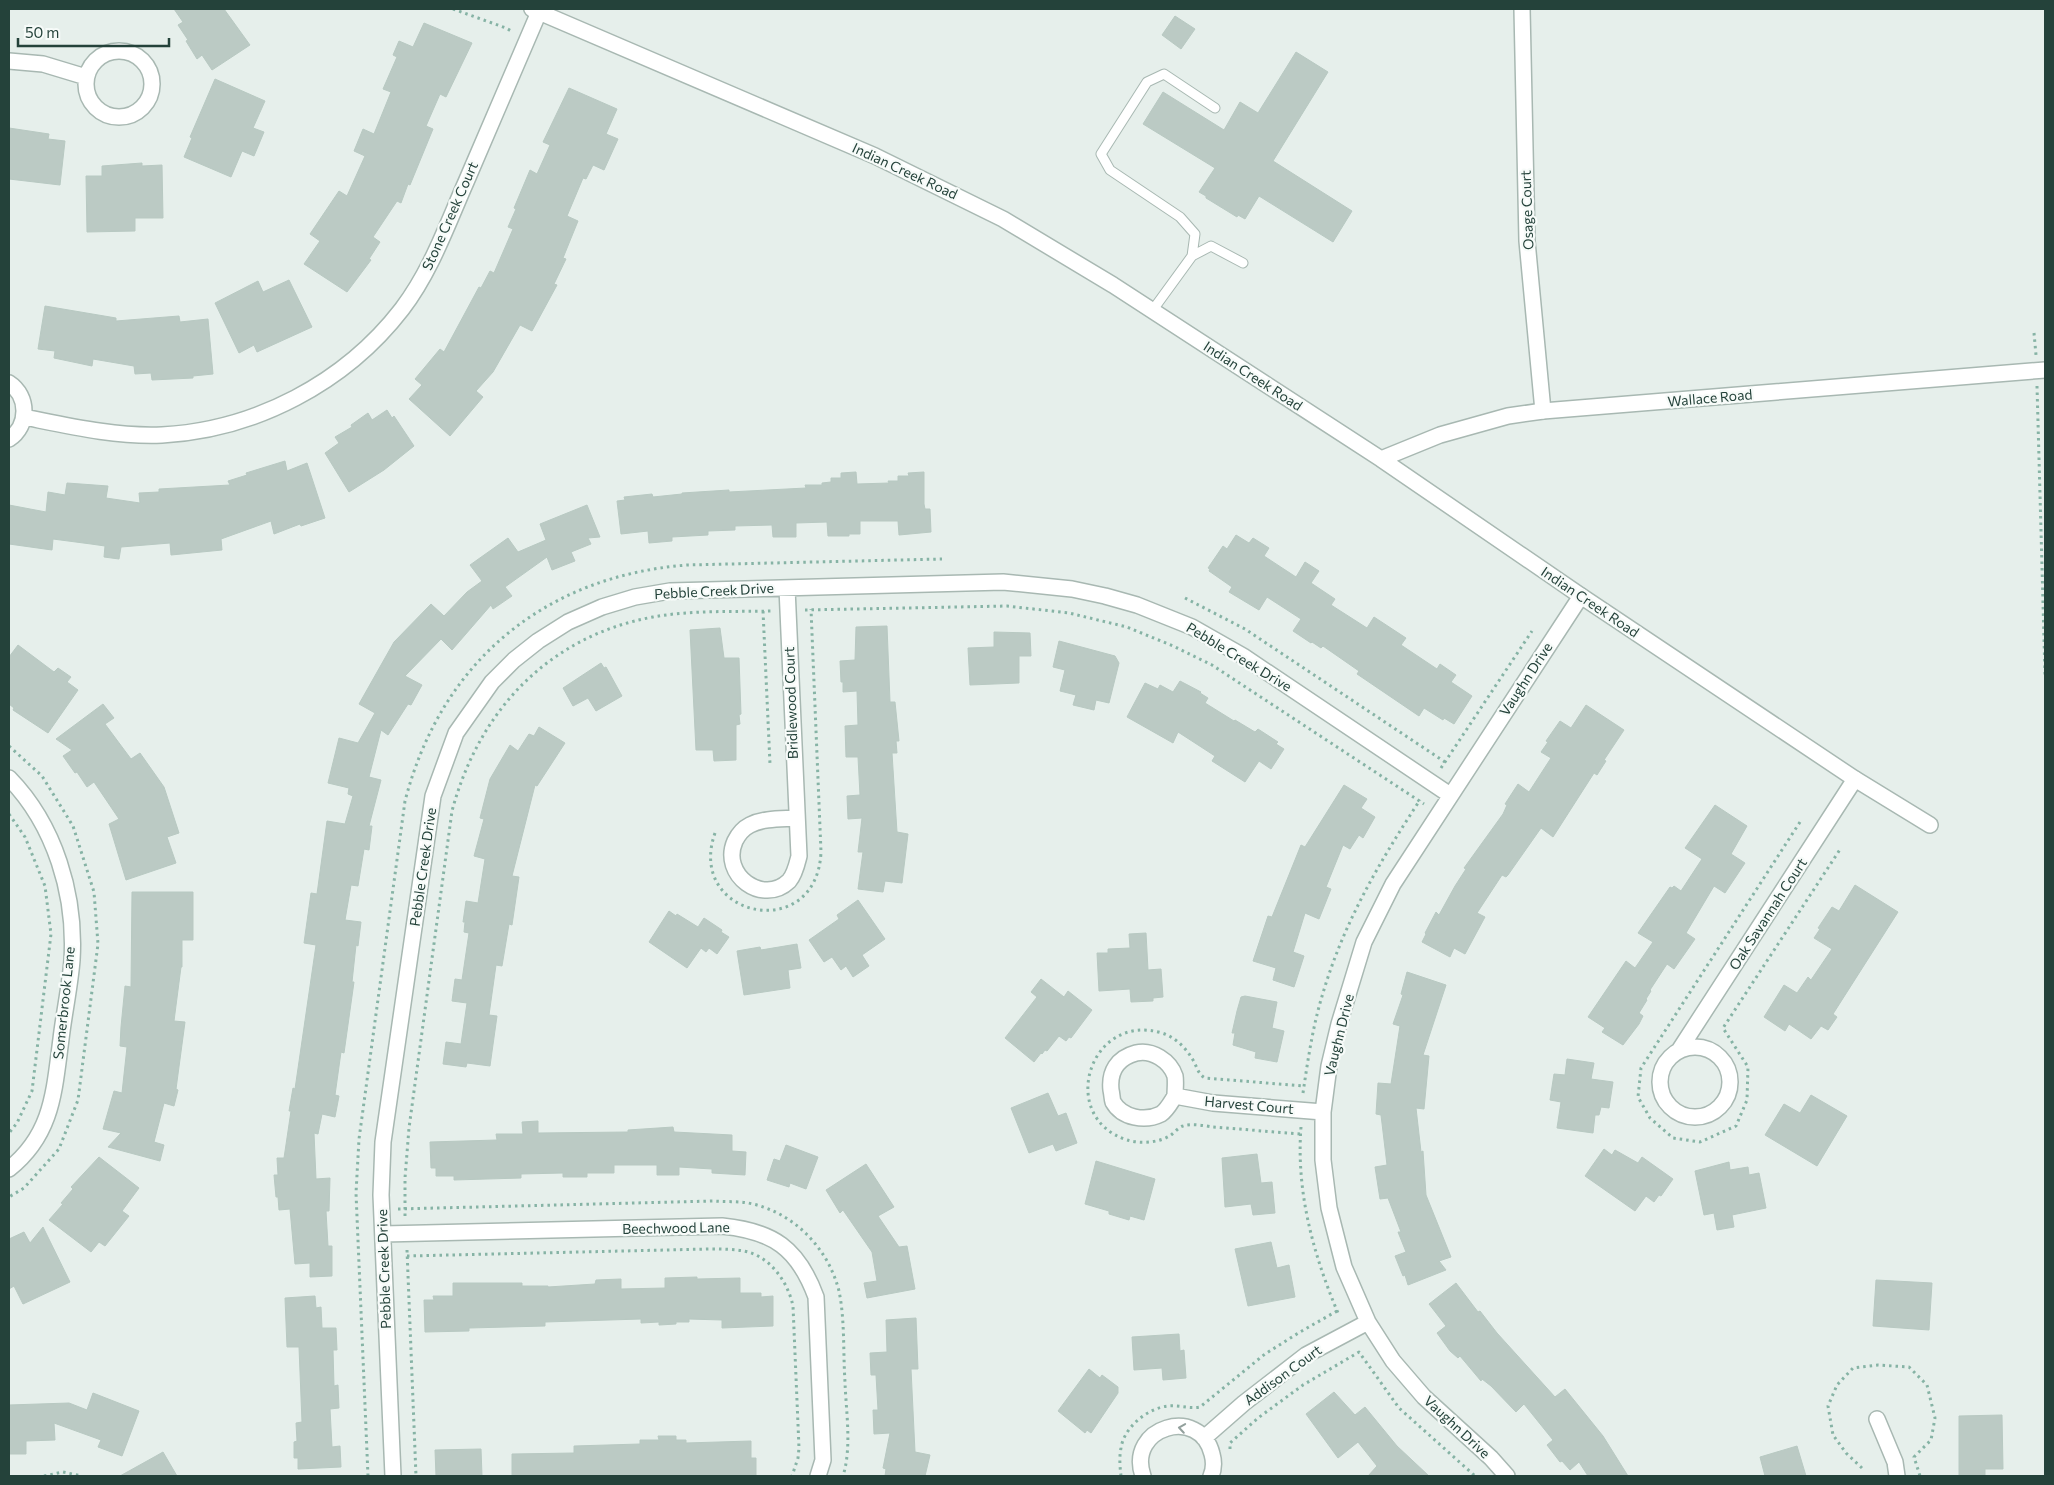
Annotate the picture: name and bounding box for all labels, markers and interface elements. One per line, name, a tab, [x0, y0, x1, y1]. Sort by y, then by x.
scale bar	[18, 15, 169, 47]
text: 50 m	[25, 23, 59, 41]
street label: Indian Creek Road	[850, 139, 961, 202]
street label: Stone Creek Court	[418, 159, 481, 273]
street label: Osage Court	[1517, 170, 1536, 250]
street label: Indian Creek Road	[1201, 337, 1306, 414]
street label: Wallace Road	[1667, 385, 1753, 410]
street label: Indian Creek Road	[1538, 563, 1642, 641]
street label: Pebble Creek Drive	[654, 579, 774, 602]
street label: Pebble Creek Drive	[1183, 618, 1295, 695]
street label: Vaughn Drive	[1496, 639, 1556, 719]
street label: Bridlewood Court	[780, 646, 801, 760]
street label: Pebble Creek Drive	[406, 806, 439, 927]
street label: Oak Savannah Court	[1725, 854, 1810, 973]
street label: Somerbrook Lane	[49, 946, 78, 1060]
street label: Vaughn Drive	[1320, 992, 1357, 1078]
street label: Harvest Court	[1204, 1092, 1295, 1117]
street label: Pebble Creek Drive	[373, 1209, 394, 1329]
street label: Beechwood Lane	[622, 1218, 730, 1237]
street label: Addison Court	[1241, 1341, 1325, 1408]
street label: Vaughn Drive	[1421, 1392, 1494, 1462]
one-way arrow	[1177, 1423, 1186, 1433]

